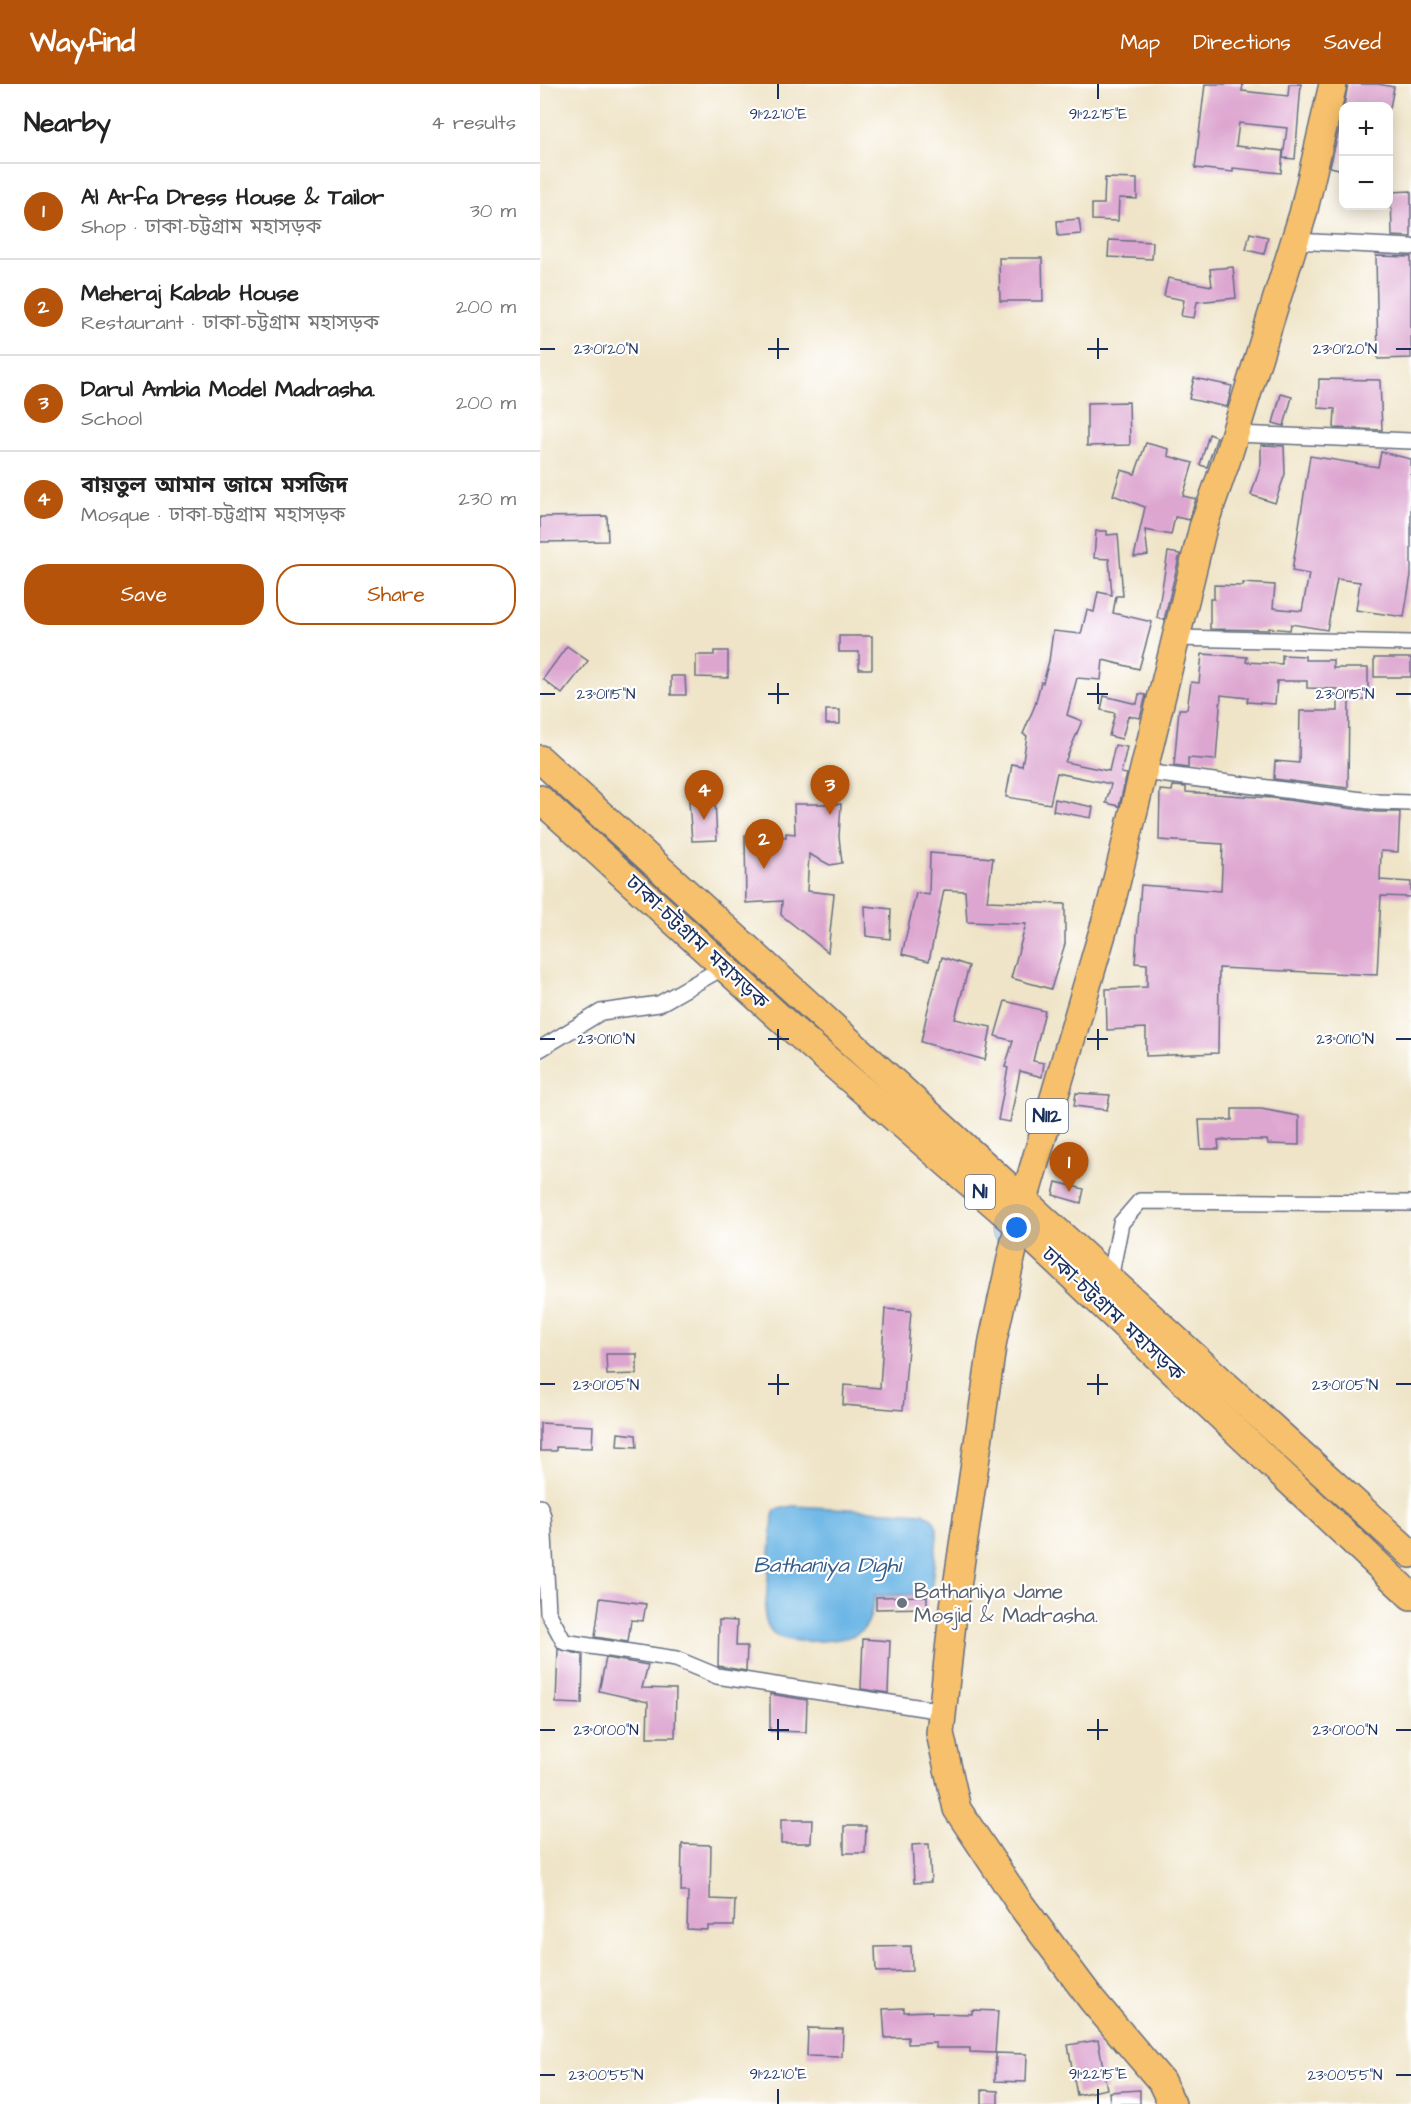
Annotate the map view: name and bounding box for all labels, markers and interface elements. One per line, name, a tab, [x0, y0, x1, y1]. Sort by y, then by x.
text: Wayfind	[30, 23, 135, 62]
text: Map	[1120, 28, 1160, 57]
text: Directions	[1193, 28, 1291, 57]
text: Saved	[1324, 28, 1381, 57]
map controls	[1339, 102, 1393, 210]
button: +	[1339, 102, 1393, 156]
text: 91°22'10"E	[749, 104, 807, 125]
text: 91°22'15"E	[1069, 104, 1127, 125]
text: Nearby	[24, 105, 111, 141]
text: 4 results	[431, 109, 516, 137]
button: −	[1339, 156, 1393, 210]
text: Al Arfa Dress House & Tailor	[81, 182, 384, 213]
text: 1	[42, 197, 45, 225]
text: 30 m	[470, 197, 516, 225]
text: Shop · ঢাকা-চট্টগ্রাম মহাসড়ক	[81, 213, 321, 241]
text: Meheraj Kabab House	[81, 278, 299, 309]
text: 2	[38, 293, 49, 321]
text: 200 m	[456, 293, 516, 321]
text: Restaurant · ঢাকা-চট্টগ্রাম মহাসড়ক	[81, 309, 379, 337]
text: 23°01'20"N	[574, 339, 638, 360]
text: 23°01'20"N	[1313, 339, 1377, 360]
text: Darul Ambia Model Madrasha.	[81, 374, 375, 405]
text: 3	[38, 389, 49, 417]
text: 200 m	[456, 389, 516, 417]
text: School	[81, 405, 142, 433]
text: বায়তুল আমান জামে মসজিদ	[81, 470, 348, 501]
text: 4	[37, 485, 50, 513]
text: 230 m	[458, 485, 516, 513]
text: Mosque · ঢাকা-চট্টগ্রাম মহাসড়ক	[81, 501, 345, 529]
button: Save	[24, 564, 264, 625]
button: Share	[276, 564, 516, 625]
text: 23°01'15"N	[577, 684, 635, 705]
text: 23°01'15"N	[1316, 684, 1374, 705]
pin: 3	[810, 766, 850, 815]
pin: 4	[684, 770, 724, 820]
pin: 2	[744, 820, 784, 869]
street label: ঢাকা-চট্টগ্রাম মহাসড়ক	[619, 868, 775, 1017]
text: 23°01'10"N	[577, 1029, 635, 1050]
text: 23°01'10"N	[1316, 1029, 1374, 1050]
road number: N112	[1026, 1099, 1068, 1133]
pin: 1	[1050, 1142, 1088, 1192]
road number: N1	[965, 1175, 995, 1209]
your location	[1002, 1213, 1031, 1242]
street label: ঢাকা-চট্টগ্রাম মহাসড়ক	[1035, 1240, 1191, 1389]
text: 23°01'05"N	[573, 1375, 639, 1396]
text: 23°01'05"N	[1312, 1375, 1378, 1396]
water label: Bathaniya Dighi	[753, 1550, 903, 1582]
place label: Bathaniya Jame Mosjid & Madrasha.	[914, 1577, 1098, 1630]
marker: Bathaniya Jame Mosjid & Madrasha.	[895, 1596, 909, 1610]
text: 23°01'00"N	[573, 1720, 639, 1741]
text: 23°01'00"N	[1312, 1720, 1378, 1741]
text: 91°22'10"E	[749, 2064, 807, 2085]
text: 91°22'15"E	[1069, 2064, 1127, 2085]
text: 23°00'55"N	[568, 2065, 644, 2086]
text: 23°00'55"N	[1307, 2065, 1383, 2086]

